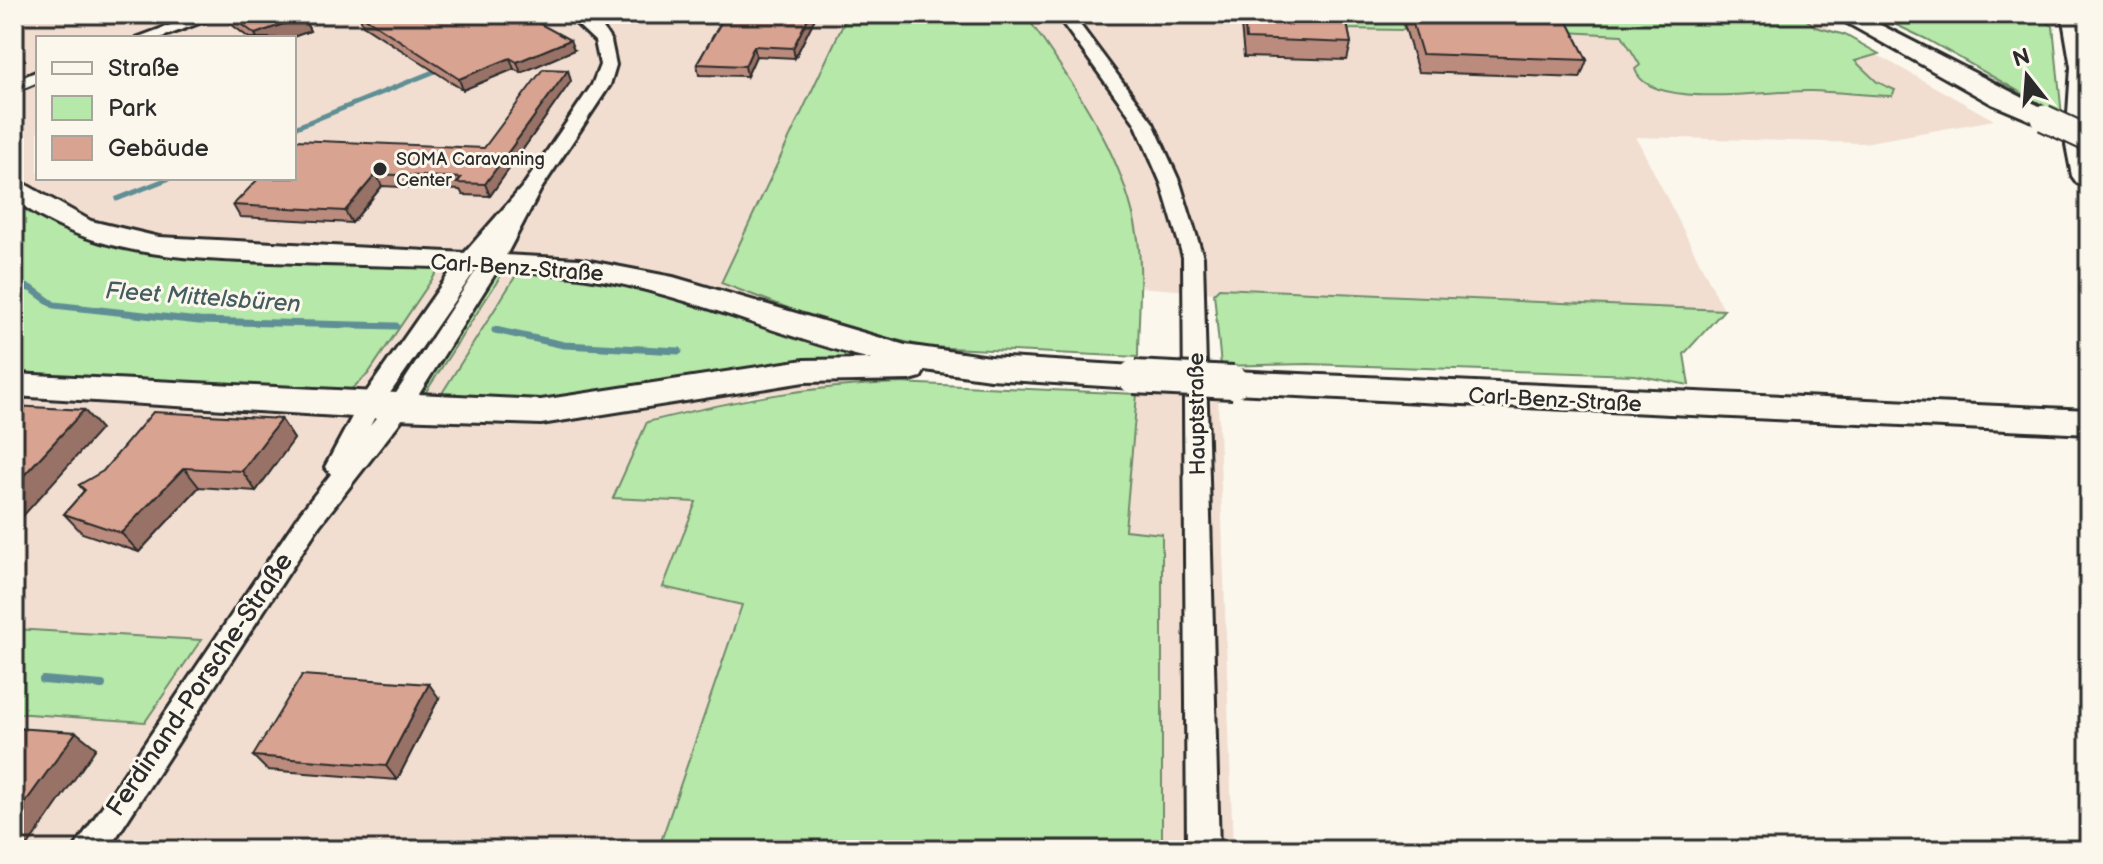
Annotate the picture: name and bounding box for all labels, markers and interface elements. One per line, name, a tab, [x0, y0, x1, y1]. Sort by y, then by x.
legend	[36, 36, 296, 180]
north arrow	[1987, 36, 2067, 116]
text: N	[2010, 43, 2033, 74]
text: Straße	[108, 54, 179, 83]
text: Park	[108, 94, 156, 123]
text: Gebäude	[108, 134, 209, 163]
place label: SOMA Caravaning Center	[396, 149, 545, 191]
marker: SOMA Caravaning Center	[371, 160, 389, 178]
street label: Carl-Benz-Straße	[429, 249, 604, 288]
water label: Fleet Mittelsbüren	[104, 276, 302, 319]
street label: Hauptstraße	[1183, 352, 1212, 476]
street label: Carl-Benz-Straße	[1468, 382, 1642, 419]
street label: Ferdinand-Porsche-Straße	[100, 547, 300, 822]

